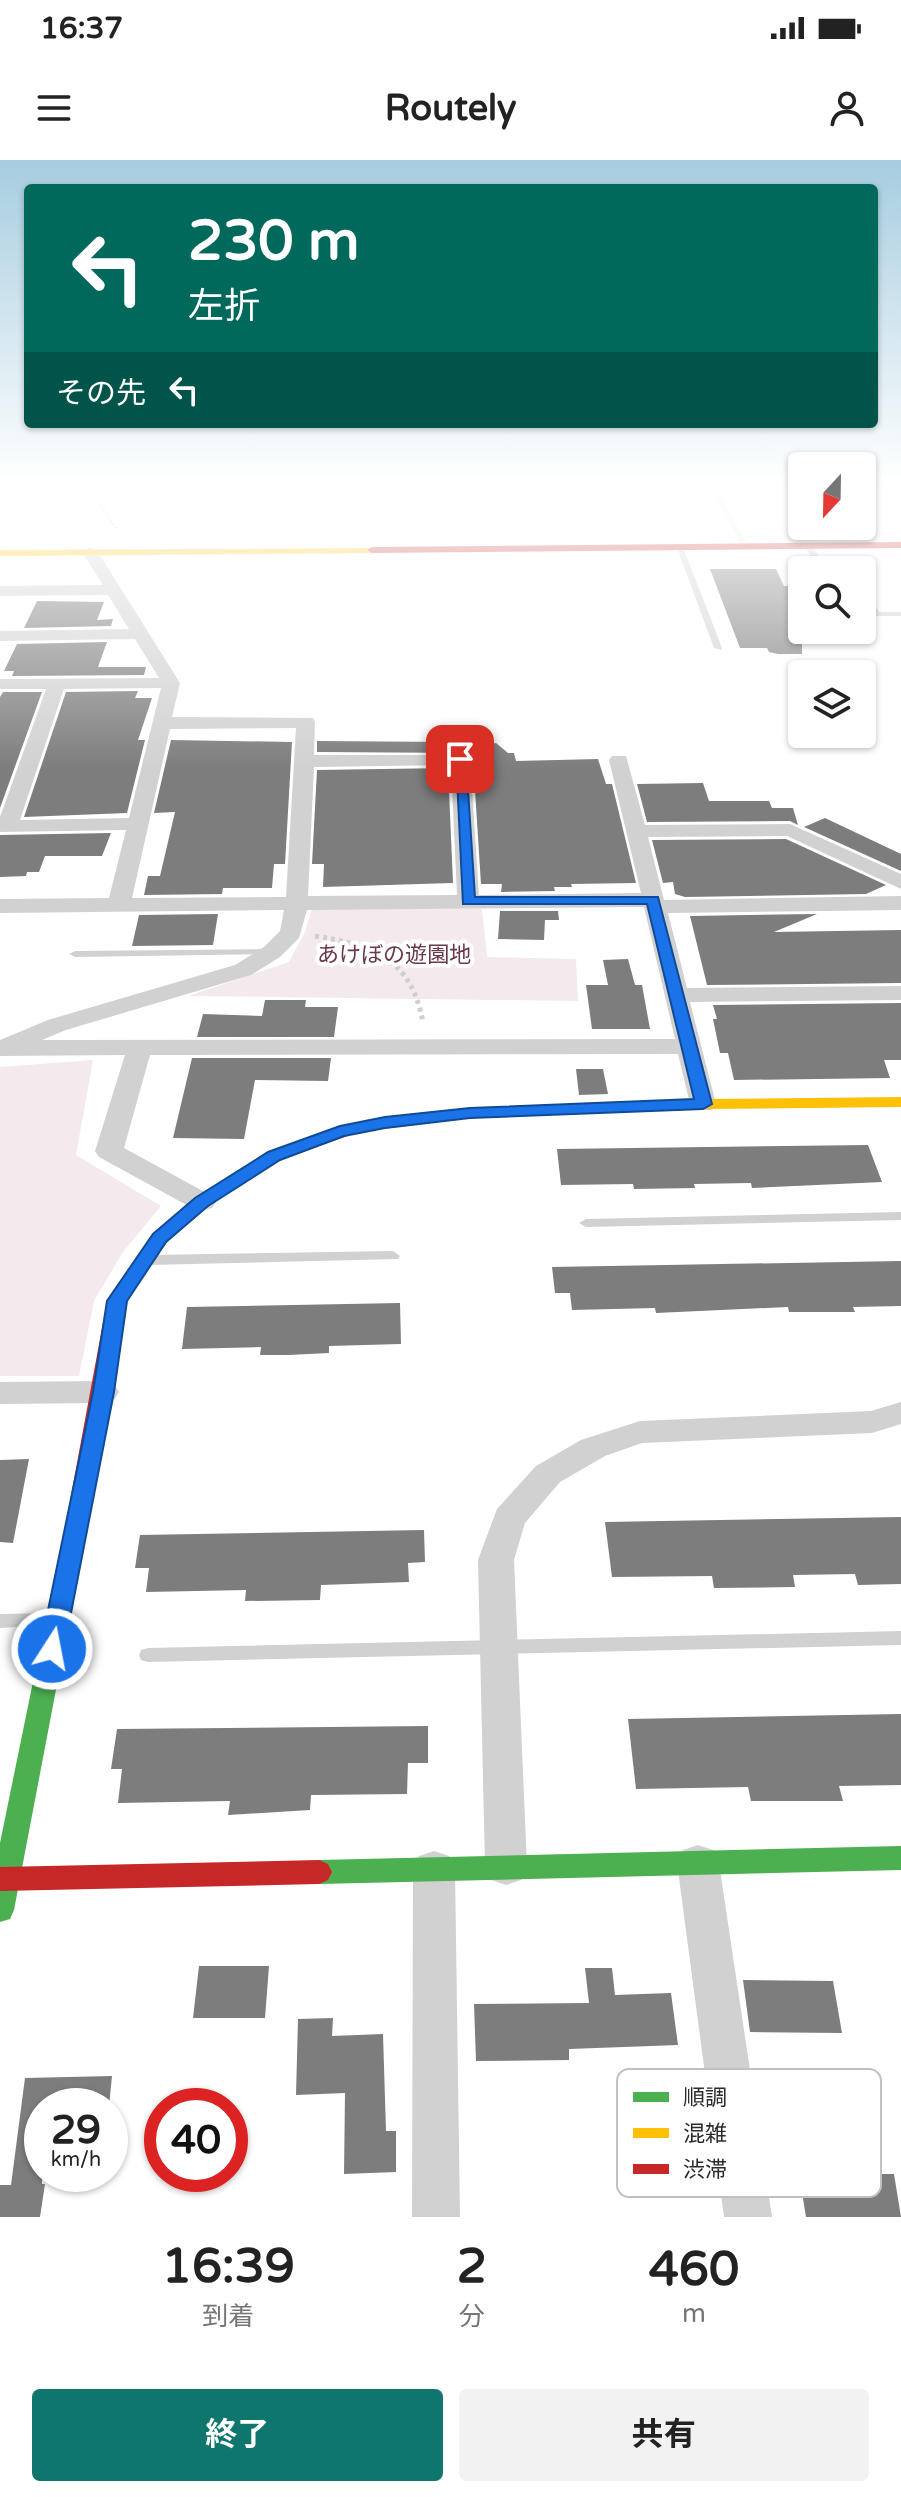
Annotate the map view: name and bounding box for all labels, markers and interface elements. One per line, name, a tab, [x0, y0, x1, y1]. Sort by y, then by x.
text: 16:37	[40, 10, 123, 47]
icon: menu	[32, 86, 76, 130]
icon: person	[825, 86, 869, 130]
text: Routely	[385, 87, 516, 130]
text: 230 m	[188, 208, 359, 275]
icon: left	[56, 216, 160, 320]
text: 左折	[188, 285, 260, 328]
icon: left	[162, 368, 206, 412]
text: その先	[56, 375, 146, 412]
north arrow	[788, 452, 876, 540]
map controls	[788, 452, 876, 748]
button: search	[788, 556, 876, 644]
button: layers	[788, 660, 876, 748]
pin	[426, 725, 494, 793]
icon: arrive	[438, 737, 482, 781]
park label: あけぼの遊園地	[317, 942, 471, 968]
position arrow	[10, 1607, 94, 1691]
legend	[617, 2069, 881, 2197]
text: 順調	[683, 2085, 727, 2111]
speed limit sign: 40	[144, 2088, 248, 2192]
text: 29	[51, 2106, 101, 2154]
text: 混雑	[683, 2121, 727, 2147]
text: km/h	[51, 2148, 101, 2172]
text: 渋滞	[683, 2157, 727, 2183]
text: 16:39	[162, 2238, 295, 2296]
text: 2	[457, 2238, 487, 2296]
text: 460	[649, 2241, 739, 2299]
text: m	[682, 2298, 706, 2329]
text: 到着	[202, 2301, 254, 2332]
text: 分	[459, 2301, 485, 2332]
button: 終了	[32, 2389, 443, 2481]
button: 共有	[459, 2389, 869, 2481]

